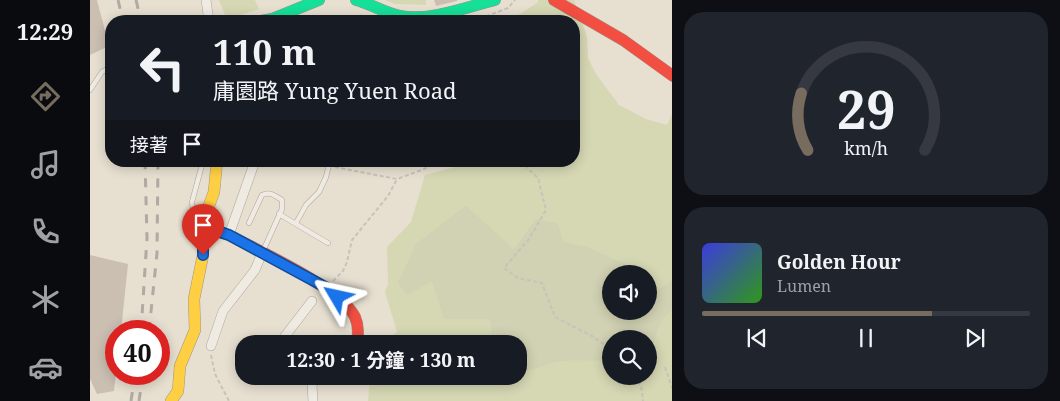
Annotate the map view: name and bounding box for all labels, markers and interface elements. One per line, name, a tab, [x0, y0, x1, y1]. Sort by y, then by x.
text: 12:29	[17, 16, 73, 46]
text: 110 m	[213, 28, 316, 75]
icon: left	[130, 35, 195, 100]
text: 29	[837, 73, 895, 144]
text: 庸園路 Yung Yuen Road	[213, 75, 457, 105]
icon: directions	[28, 79, 63, 114]
icon: arrive	[178, 130, 206, 158]
text: 接著	[130, 132, 168, 158]
text: km/h	[844, 136, 888, 160]
icon: music	[28, 147, 63, 182]
pin	[182, 204, 224, 255]
icon: arrive	[189, 211, 217, 239]
icon: phone	[28, 214, 63, 249]
text: Golden Hour	[777, 249, 901, 275]
map controls	[602, 265, 657, 385]
button: sound	[602, 265, 657, 320]
position arrow	[310, 270, 362, 322]
text: Lumen	[777, 275, 831, 297]
icon: climate	[28, 282, 63, 317]
speed limit sign: 40	[105, 320, 170, 385]
icon: previous	[743, 324, 771, 352]
icon: pause	[852, 324, 880, 352]
icon: next	[961, 324, 989, 352]
button: search	[602, 330, 657, 385]
text: 12:30 · 1 分鐘 · 130 m	[286, 347, 476, 373]
icon: car	[28, 350, 63, 385]

